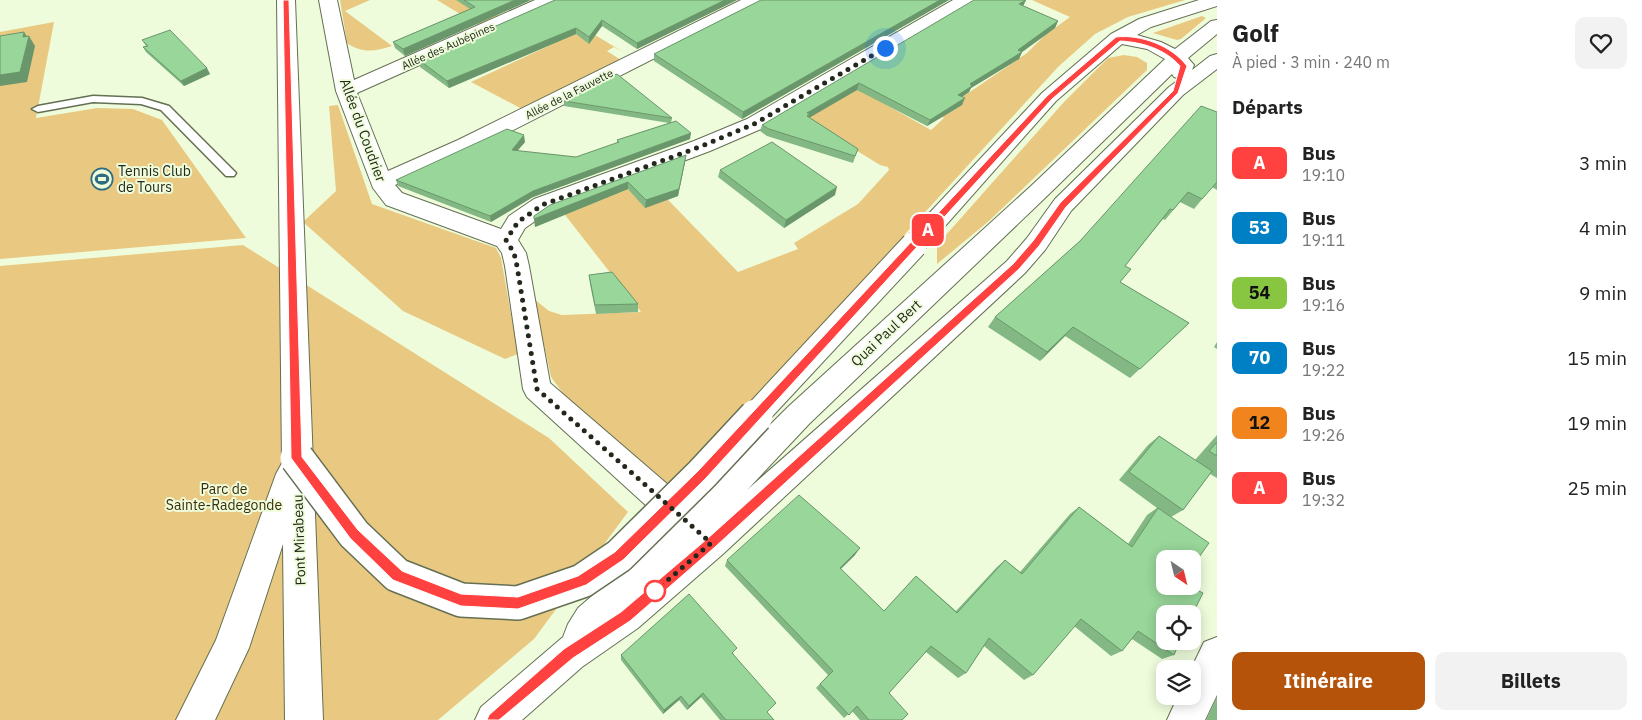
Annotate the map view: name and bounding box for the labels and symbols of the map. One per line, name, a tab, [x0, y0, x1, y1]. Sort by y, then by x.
street label: Allée des Aubépines	[399, 19, 497, 73]
your location	[873, 36, 898, 61]
street label: Allée de la Fauvette	[523, 66, 615, 122]
street label: Allée du Coudrier	[336, 76, 390, 184]
place label: Tennis Club de Tours	[118, 162, 191, 196]
sports icon: Tennis Club de Tours	[90, 167, 114, 191]
line badge: A	[912, 214, 944, 246]
street label: Quai Paul Bert	[847, 296, 925, 370]
park label: Parc de Sainte-Radegonde	[166, 480, 282, 514]
street label: Pont Mirabeau	[288, 494, 310, 586]
north arrow	[1156, 550, 1201, 595]
unlabelled marker	[644, 580, 666, 602]

